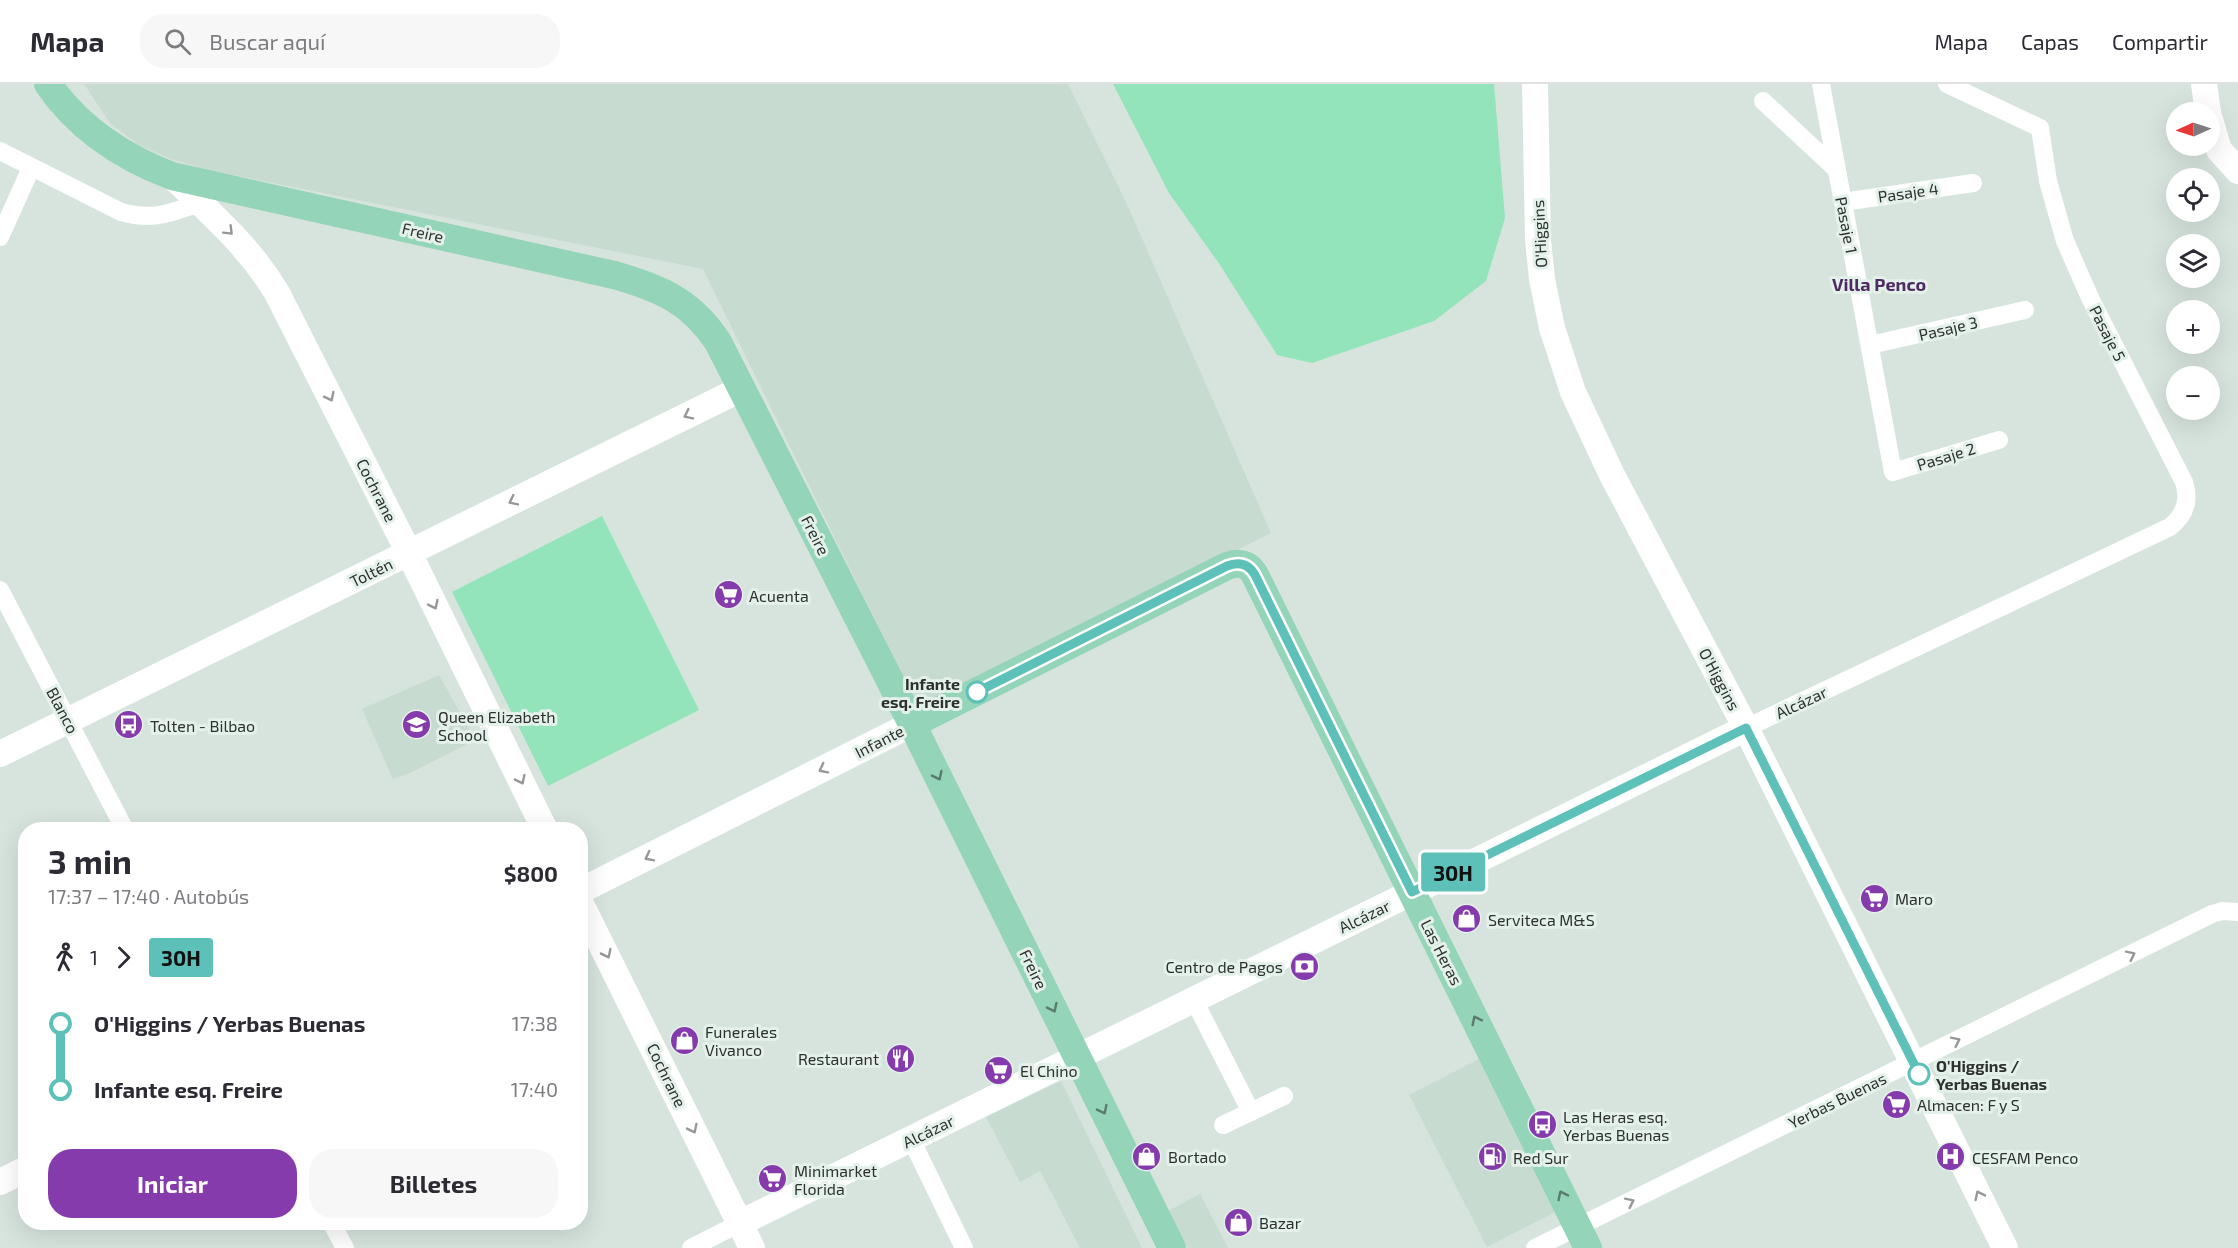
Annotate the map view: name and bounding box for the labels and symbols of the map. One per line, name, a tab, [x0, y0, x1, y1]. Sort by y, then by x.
north arrow	[2166, 102, 2220, 156]
street label: Pasaje 4	[1876, 178, 1940, 207]
street label: Pasaje 1	[1831, 195, 1862, 255]
street label: O'Higgins	[1528, 200, 1550, 268]
street label: Freire	[400, 218, 446, 246]
one-way arrow	[222, 224, 233, 235]
district label: Villa Penco	[1832, 273, 1926, 295]
street label: Pasaje 5	[2085, 302, 2130, 364]
street label: Pasaje 3	[1917, 312, 1980, 345]
one-way arrow	[322, 391, 334, 402]
one-way arrow	[684, 407, 695, 419]
street label: Pasaje 2	[1914, 438, 1978, 475]
street label: Cochrane	[353, 455, 401, 525]
one-way arrow	[508, 494, 519, 506]
street label: Freire	[798, 512, 834, 558]
street label: Toltén	[347, 554, 395, 590]
supermarket icon: Acuenta	[712, 579, 744, 611]
place label: Acuenta	[749, 586, 809, 605]
one-way arrow	[427, 599, 439, 610]
street label: O'Higgins	[1696, 645, 1744, 713]
place label: Infante esq. Freire	[881, 674, 960, 711]
marker: Infante esq. Freire	[966, 681, 988, 703]
street label: Alcázar	[1772, 682, 1830, 722]
street label: Blanco	[43, 684, 83, 736]
place label: Queen Elizabeth School	[438, 707, 556, 744]
bus stop icon: Tolten - Bilbao	[113, 709, 145, 741]
school or university icon: Queen Elizabeth School	[401, 709, 433, 741]
place label: Tolten - Bilbao	[150, 716, 255, 735]
street label: Infante	[851, 721, 907, 761]
one-way arrow	[818, 762, 829, 773]
one-way arrow	[931, 770, 943, 781]
one-way arrow	[513, 774, 525, 785]
one-way arrow	[644, 849, 655, 861]
line badge: 30H	[1418, 852, 1488, 892]
supermarket icon: Maro	[1858, 882, 1890, 914]
place label: Maro	[1895, 889, 1933, 908]
street label: Alcázar	[1335, 895, 1393, 937]
shop icon: Serviteca M&S	[1451, 903, 1483, 935]
place label: Serviteca M&S	[1488, 910, 1595, 929]
street label: Las Heras	[1417, 916, 1467, 988]
street label: Freire	[1016, 946, 1052, 992]
one-way arrow	[599, 948, 611, 959]
bank icon: Centro de Pagos	[1288, 950, 1320, 982]
one-way arrow	[2124, 950, 2135, 962]
place label: Centro de Pagos	[1165, 957, 1283, 976]
one-way arrow	[1045, 1001, 1057, 1012]
one-way arrow	[1472, 1016, 1484, 1027]
place label: Funerales Vivanco	[705, 1022, 777, 1059]
shop icon: Funerales Vivanco	[668, 1024, 700, 1056]
one-way arrow	[1950, 1037, 1961, 1049]
street label: Cochrane	[643, 1040, 691, 1110]
restaurant icon: Restaurant	[884, 1042, 916, 1074]
place label: Restaurant	[798, 1049, 879, 1068]
supermarket icon: El Chino	[983, 1054, 1015, 1086]
place label: O'Higgins / Yerbas Buenas	[1936, 1056, 2047, 1093]
place label: El Chino	[1020, 1061, 1078, 1080]
marker: O'Higgins / Yerbas Buenas	[1908, 1063, 1930, 1085]
street label: Yerbas Buenas	[1785, 1068, 1889, 1132]
supermarket icon: Almacen: F y S	[1880, 1088, 1912, 1120]
place label: Almacen: F y S	[1917, 1095, 2020, 1114]
one-way arrow	[1096, 1103, 1108, 1114]
place label: Las Heras esq. Yerbas Buenas	[1563, 1107, 1670, 1144]
bus stop icon: Las Heras esq. Yerbas Buenas	[1526, 1109, 1558, 1141]
street label: Alcázar	[899, 1110, 957, 1152]
one-way arrow	[686, 1122, 698, 1133]
shop icon: Bortado	[1131, 1140, 1163, 1172]
fuel station icon: Red Sur	[1476, 1141, 1508, 1173]
hospital icon: CESFAM Penco	[1935, 1141, 1967, 1173]
place label: Bortado	[1168, 1147, 1227, 1166]
place label: Red Sur	[1513, 1148, 1569, 1167]
place label: CESFAM Penco	[1972, 1148, 2078, 1167]
place label: Minimarket Florida	[794, 1161, 877, 1198]
supermarket icon: Minimarket Florida	[757, 1163, 789, 1195]
one-way arrow	[1558, 1191, 1570, 1202]
one-way arrow	[1974, 1191, 1986, 1202]
one-way arrow	[1624, 1197, 1635, 1209]
shop icon: Bazar	[1222, 1206, 1254, 1238]
place label: Bazar	[1259, 1213, 1302, 1232]

